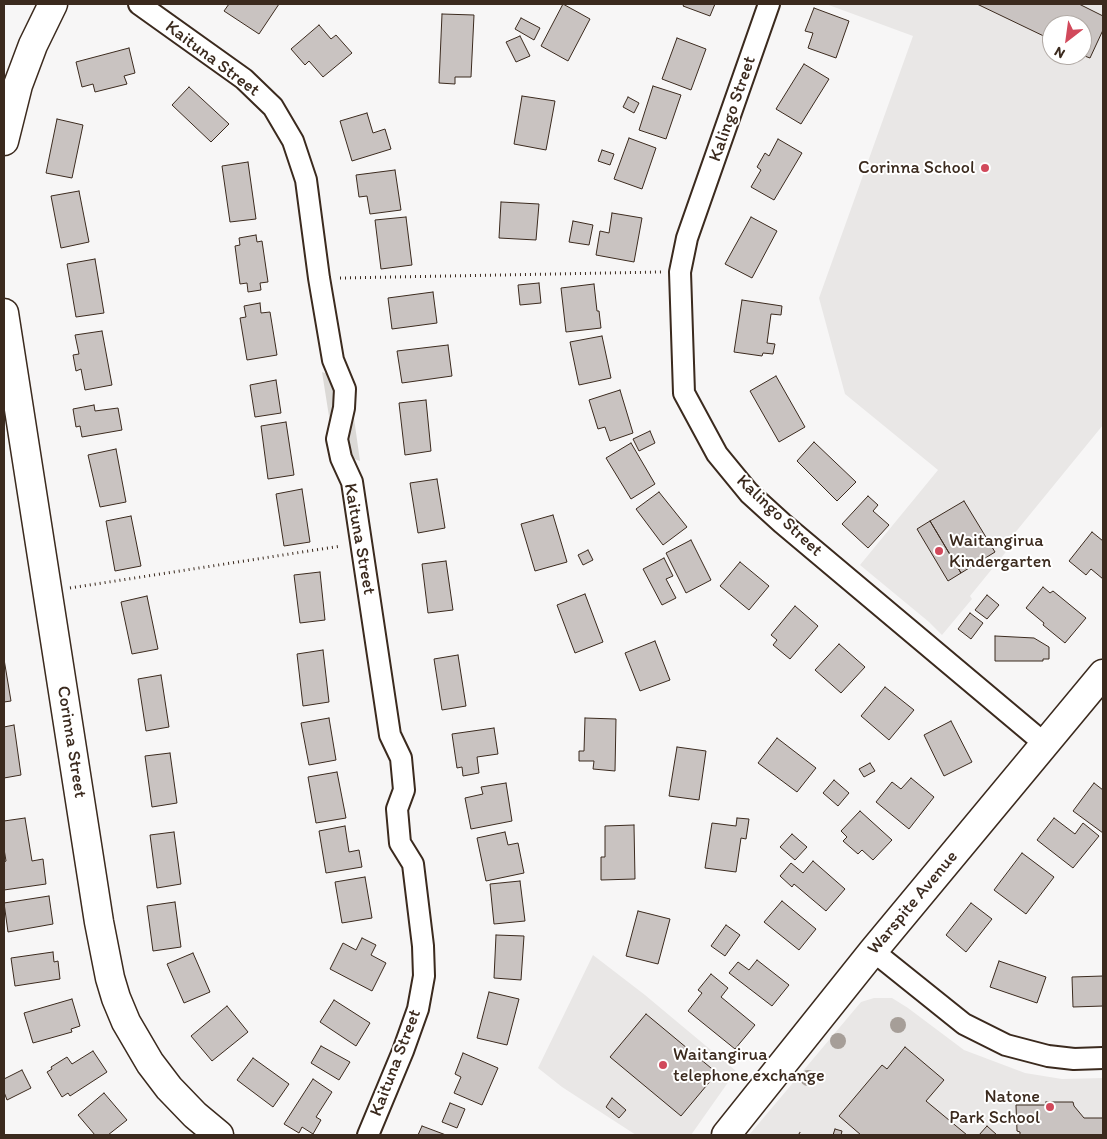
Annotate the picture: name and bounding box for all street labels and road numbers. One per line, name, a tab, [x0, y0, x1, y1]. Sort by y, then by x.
street label: Kaituna Street	[160, 16, 264, 102]
street label: Kalingo Street	[705, 53, 761, 165]
street label: Kalingo Street	[731, 471, 827, 561]
street label: Kaituna Street	[339, 482, 379, 596]
street label: Corinna Street	[51, 684, 91, 800]
street label: Warspite Avenue	[863, 847, 963, 959]
street label: Kaituna Street	[366, 1006, 426, 1120]

